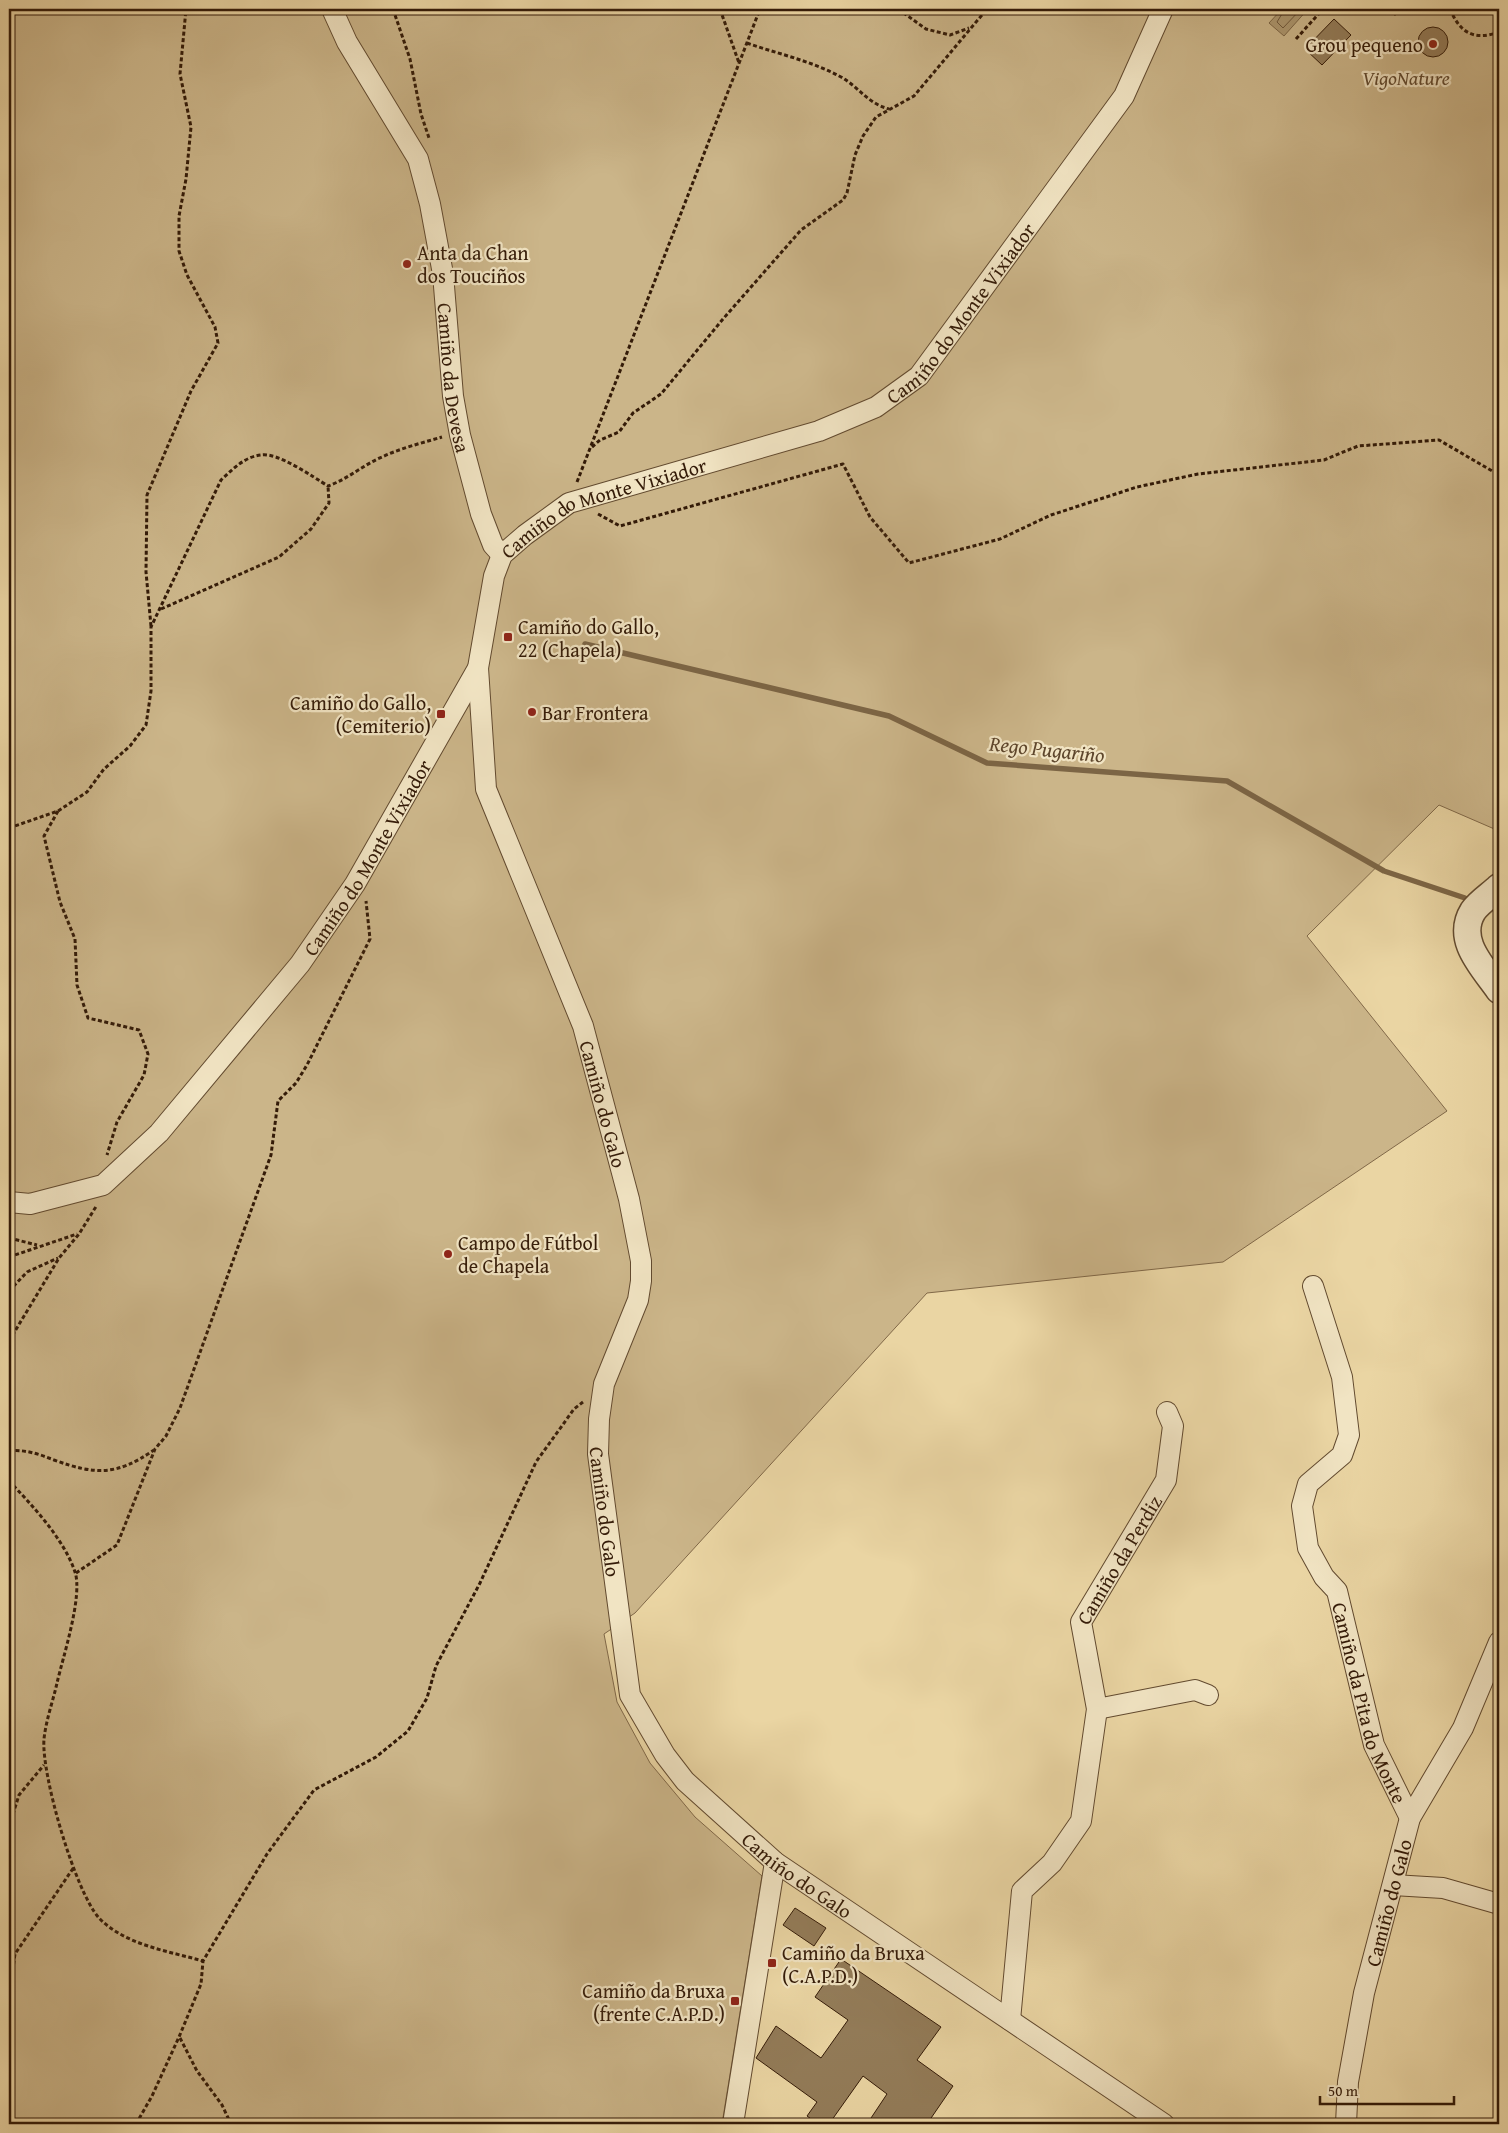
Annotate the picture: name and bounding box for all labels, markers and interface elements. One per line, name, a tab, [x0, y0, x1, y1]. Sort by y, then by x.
place label: Grou pequeno	[1306, 30, 1423, 59]
marker: Grou pequeno	[1427, 38, 1439, 50]
park label: VigoNature	[1362, 63, 1450, 92]
street label: Camiño do Monte Vixiador	[880, 216, 1041, 410]
place label: Anta da Chan dos Touciños	[417, 238, 529, 290]
marker: Anta da Chan dos Touciños	[401, 258, 413, 270]
street label: Camiño da Devesa	[431, 302, 479, 456]
street label: Camiño do Monte Vixiador	[494, 450, 710, 565]
place label: Camiño do Gallo, 22 (Chapela)	[518, 612, 659, 664]
marker: Camiño do Gallo, 22 (Chapela)	[502, 631, 514, 643]
place label: Camiño do Gallo, (Cemiterio)	[290, 688, 431, 740]
place label: Bar Frontera	[542, 698, 649, 727]
marker: Bar Frontera	[526, 706, 538, 718]
marker: Camiño do Gallo, (Cemiterio)	[435, 708, 447, 720]
water label: Rego Pugariño	[987, 727, 1106, 770]
street label: Camiño do Monte Vixiador	[296, 754, 438, 961]
street label: Camiño do Galo	[573, 1037, 635, 1171]
place label: Campo de Fútbol de Chapela	[458, 1228, 599, 1280]
marker: Campo de Fútbol de Chapela	[442, 1248, 454, 1260]
street label: Camiño do Galo	[583, 1447, 629, 1578]
street label: Camiño da Perdiz	[1068, 1489, 1168, 1630]
street label: Camiño da Pita do Monte	[1326, 1599, 1415, 1808]
street label: Camiño do Galo	[736, 1825, 859, 1925]
street label: Camiño do Galo	[1357, 1836, 1418, 1969]
place label: Camiño da Bruxa (C.A.P.D.)	[782, 1938, 925, 1990]
marker: Camiño da Bruxa (C.A.P.D.)	[766, 1957, 778, 1969]
place label: Camiño da Bruxa (frente C.A.P.D.)	[582, 1976, 726, 2028]
marker: Camiño da Bruxa (frente C.A.P.D.)	[729, 1995, 741, 2007]
scale bar	[1320, 2073, 1454, 2105]
text: 50 m	[1328, 2080, 1359, 2101]

